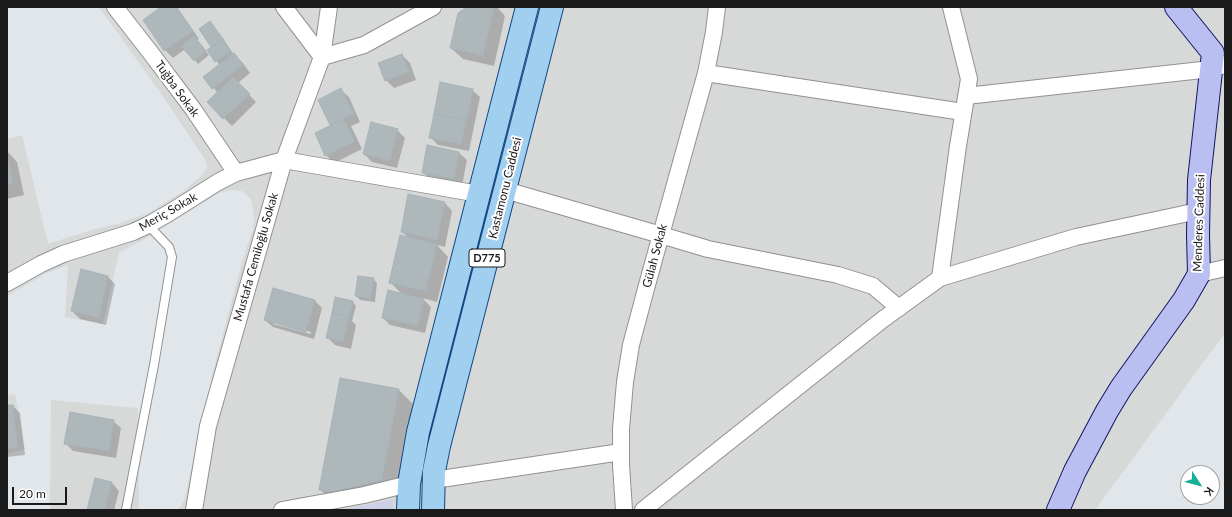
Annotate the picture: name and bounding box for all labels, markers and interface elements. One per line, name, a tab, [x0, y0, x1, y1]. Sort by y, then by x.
street label: Tuğba Sokak	[152, 58, 202, 120]
street label: Kastamonu Caddesi	[485, 136, 525, 240]
street label: Menderes Caddesi	[1190, 174, 1208, 272]
street label: Meriç Sokak	[136, 190, 200, 234]
street label: Mustafa Cemiloğlu Sokak	[231, 191, 281, 323]
street label: Gülah Sokak	[640, 223, 670, 289]
road number: D775	[469, 249, 505, 267]
north arrow	[1180, 465, 1220, 505]
scale bar	[14, 479, 69, 505]
text: K	[1202, 485, 1217, 499]
text: 20 m	[19, 486, 46, 501]

